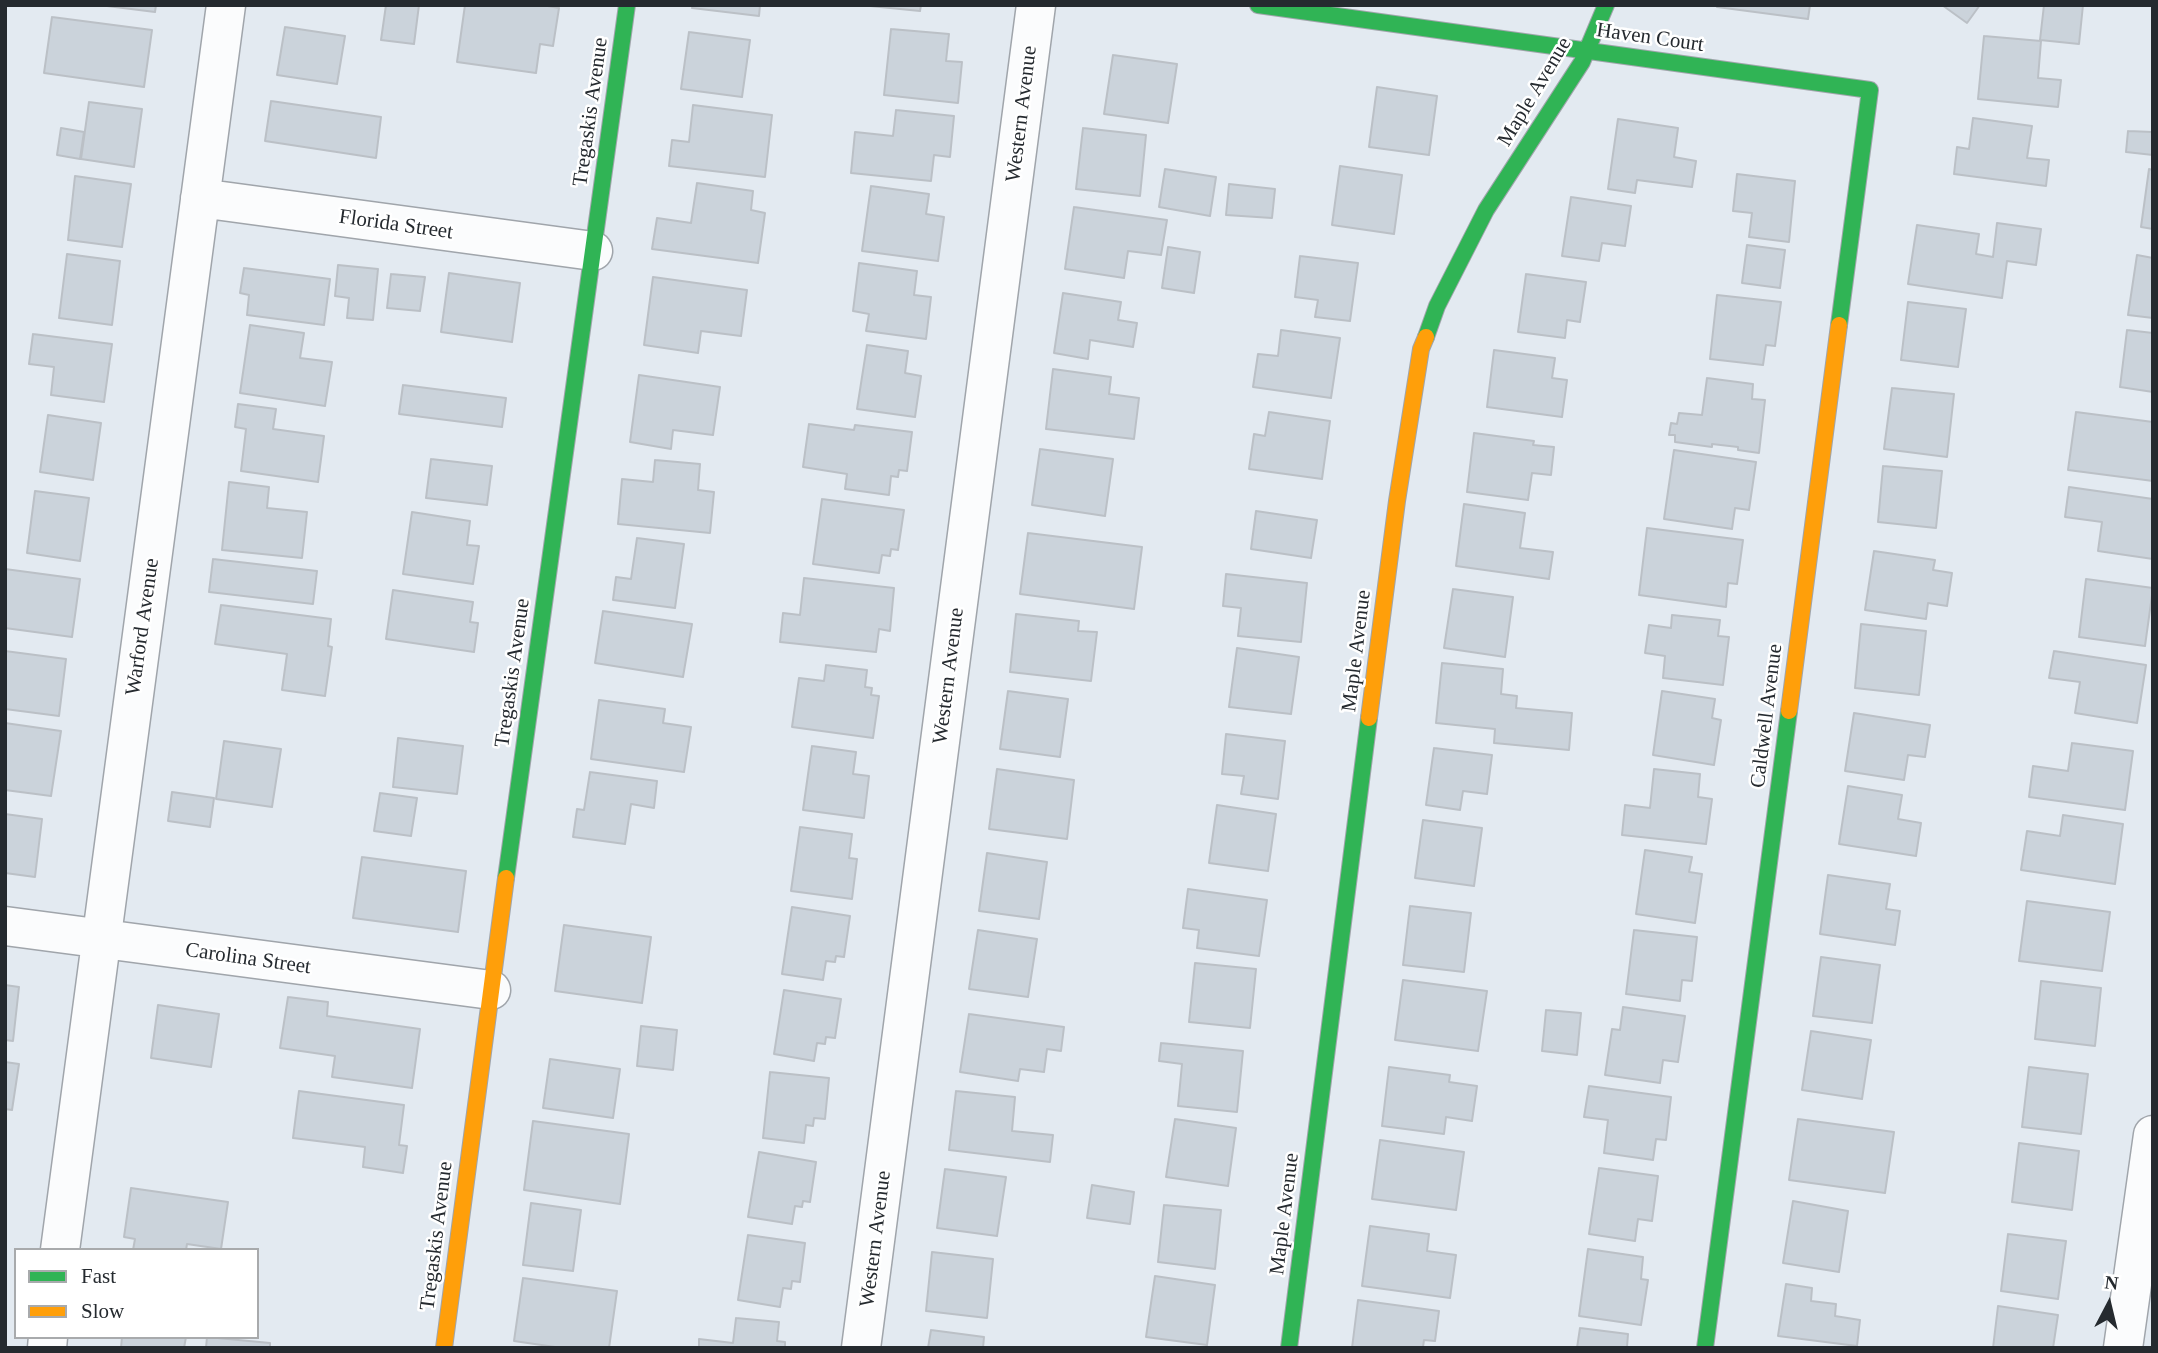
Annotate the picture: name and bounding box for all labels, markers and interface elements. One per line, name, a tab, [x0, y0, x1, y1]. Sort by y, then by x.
street label: Haven Court	[1595, 18, 1705, 58]
street label: Maple Avenue	[1493, 33, 1577, 151]
street label: Tregaskis Avenue	[568, 36, 614, 188]
street label: Western Avenue	[1001, 44, 1043, 184]
street label: Florida Street	[337, 205, 455, 245]
street label: Warford Avenue	[121, 557, 165, 697]
street label: Maple Avenue	[1337, 589, 1377, 713]
street label: Tregaskis Avenue	[490, 597, 536, 749]
street label: Western Avenue	[928, 606, 970, 746]
street label: Caldwell Avenue	[1746, 643, 1788, 789]
street label: Carolina Street	[184, 938, 312, 980]
street label: Maple Avenue	[1265, 1152, 1305, 1276]
street label: Tregaskis Avenue	[415, 1160, 459, 1312]
street label: Western Avenue	[855, 1169, 897, 1309]
legend	[14, 1248, 259, 1339]
text: Fast	[81, 1264, 116, 1288]
north arrow	[2074, 1269, 2144, 1339]
text: N	[2104, 1271, 2120, 1294]
text: Slow	[81, 1299, 124, 1323]

